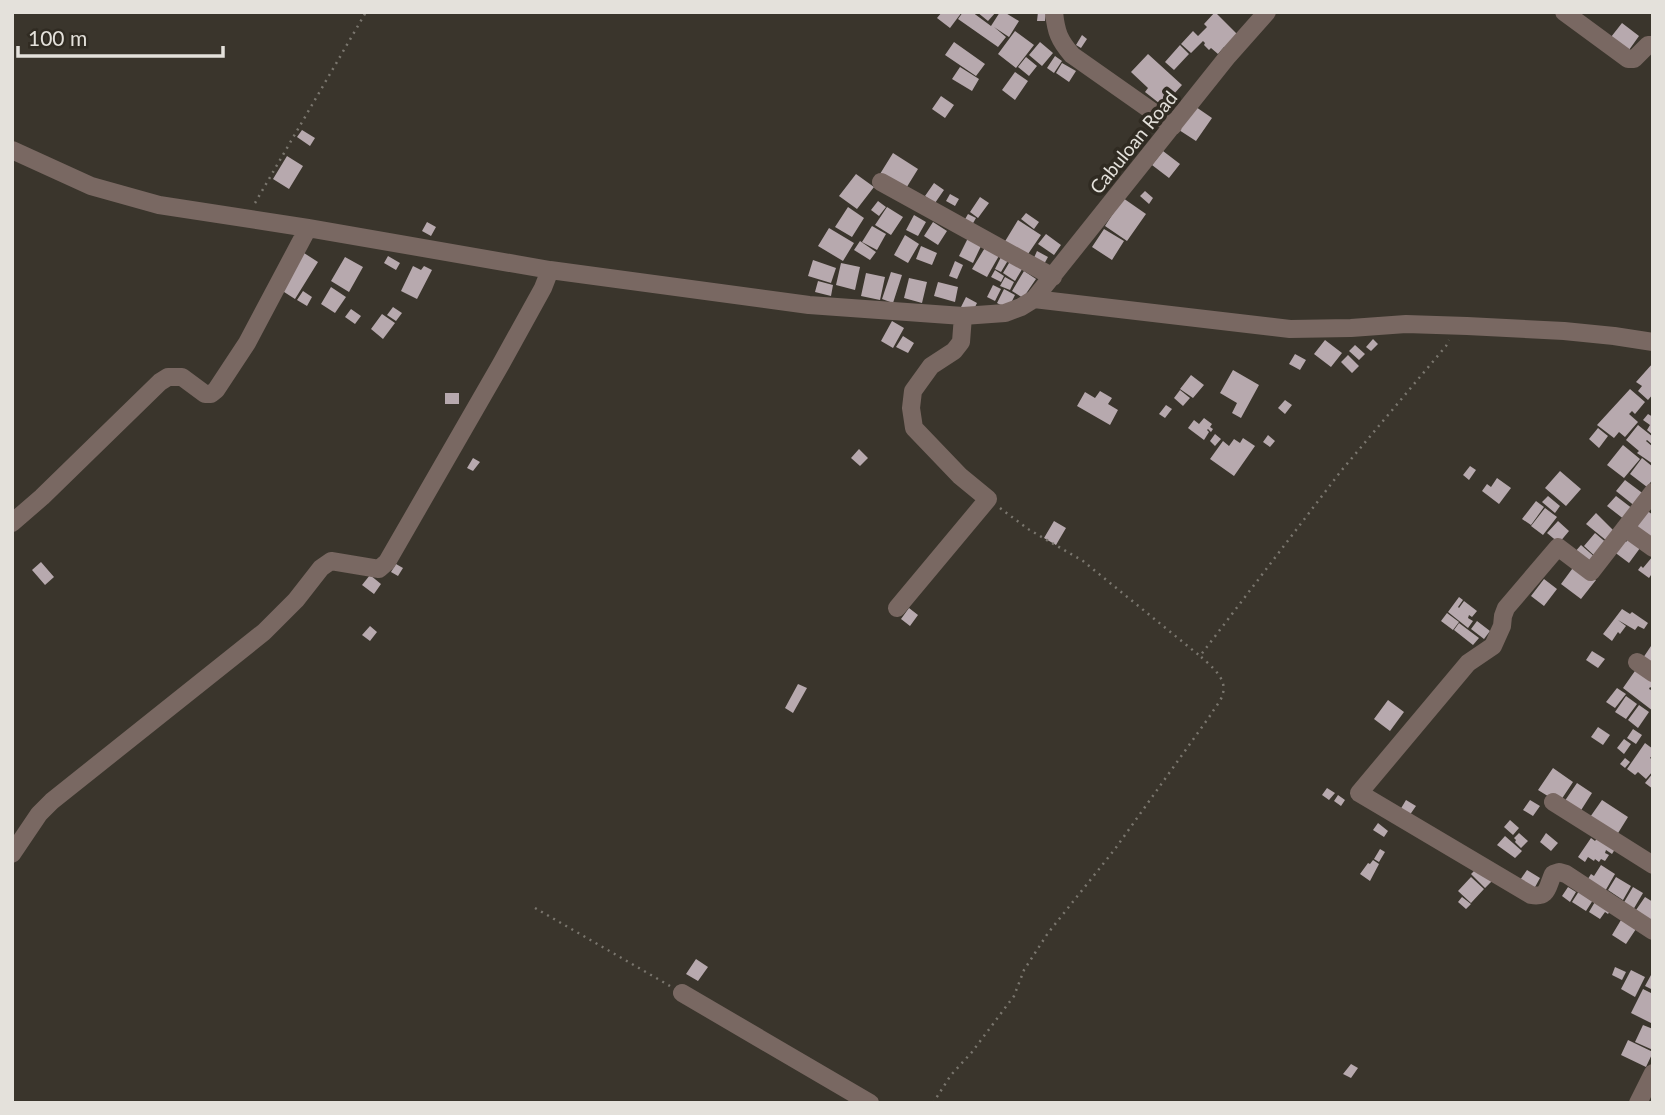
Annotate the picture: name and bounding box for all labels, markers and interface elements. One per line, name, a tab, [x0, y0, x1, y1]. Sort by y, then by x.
scale bar	[18, 14, 222, 58]
text: 100 m	[28, 25, 87, 50]
street label: Cabuloan Road	[1085, 86, 1181, 198]

